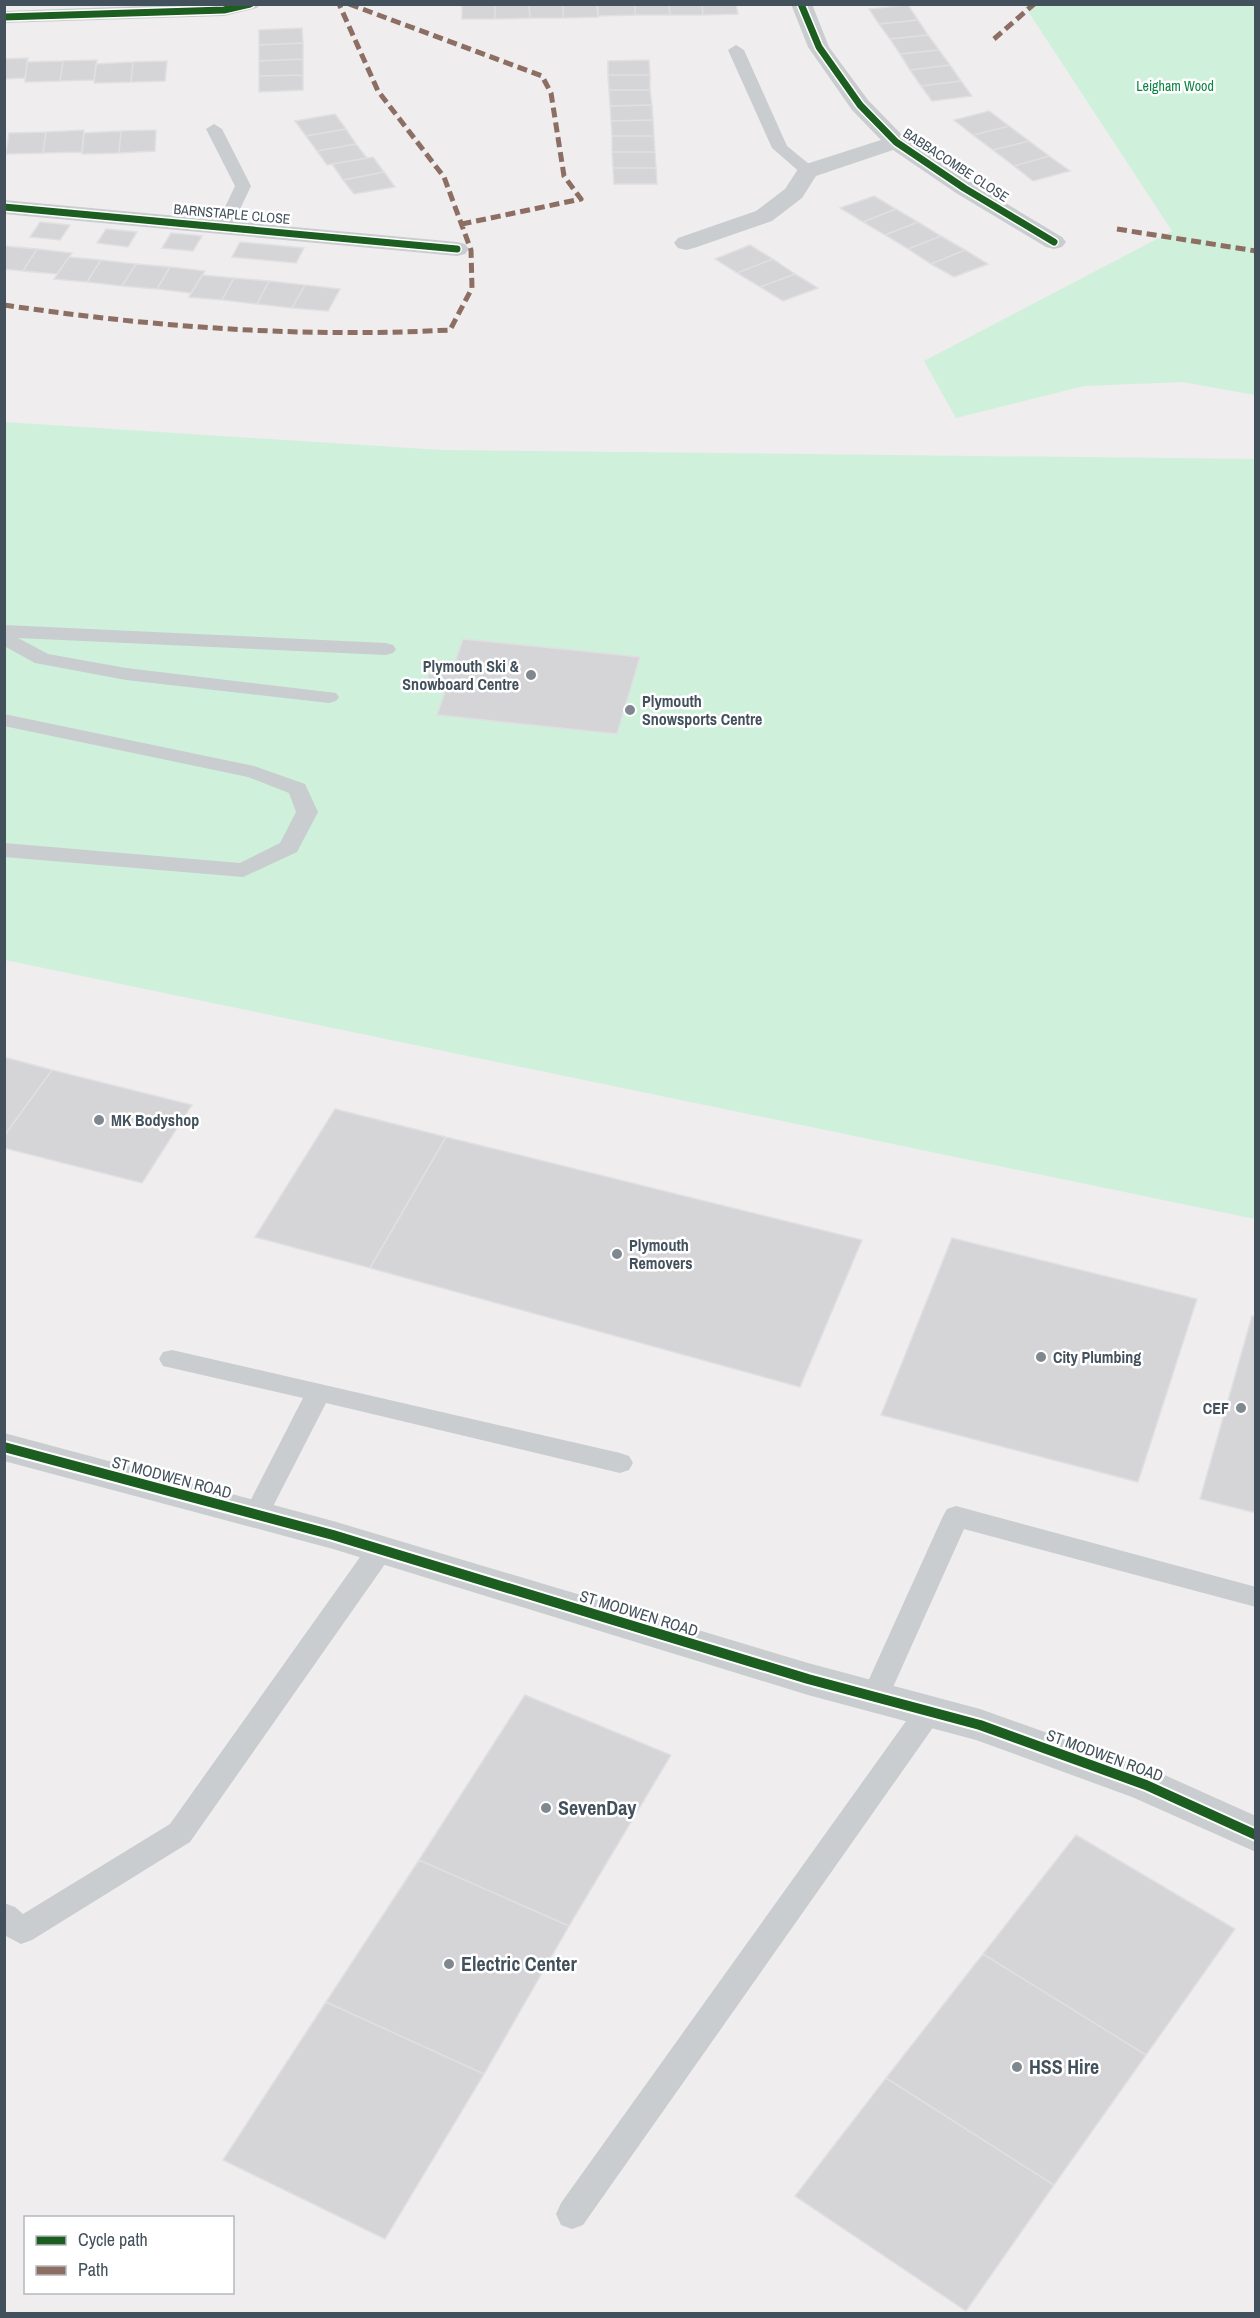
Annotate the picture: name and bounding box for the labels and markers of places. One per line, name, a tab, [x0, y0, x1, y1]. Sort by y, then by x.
place label: Plymouth Ski & Snowboard Centre	[402, 655, 520, 695]
marker: Plymouth Ski & Snowboard Centre	[524, 668, 538, 682]
place label: Plymouth Snowsports Centre	[642, 690, 762, 730]
marker: Plymouth Snowsports Centre	[623, 703, 637, 717]
place label: MK Bodyshop	[111, 1109, 199, 1131]
marker: MK Bodyshop	[92, 1113, 106, 1127]
place label: Plymouth Removers	[629, 1234, 692, 1274]
marker: Plymouth Removers	[610, 1247, 624, 1261]
place label: City Plumbing	[1053, 1346, 1141, 1368]
marker: City Plumbing	[1034, 1350, 1048, 1364]
place label: CEF	[1203, 1397, 1229, 1419]
marker: CEF	[1234, 1401, 1248, 1415]
place label: SevenDay	[558, 1794, 637, 1821]
marker: SevenDay	[539, 1801, 553, 1815]
place label: Electric Center	[461, 1950, 577, 1977]
marker: Electric Center	[442, 1957, 456, 1971]
place label: HSS Hire	[1029, 2053, 1099, 2080]
marker: HSS Hire	[1010, 2060, 1024, 2074]

